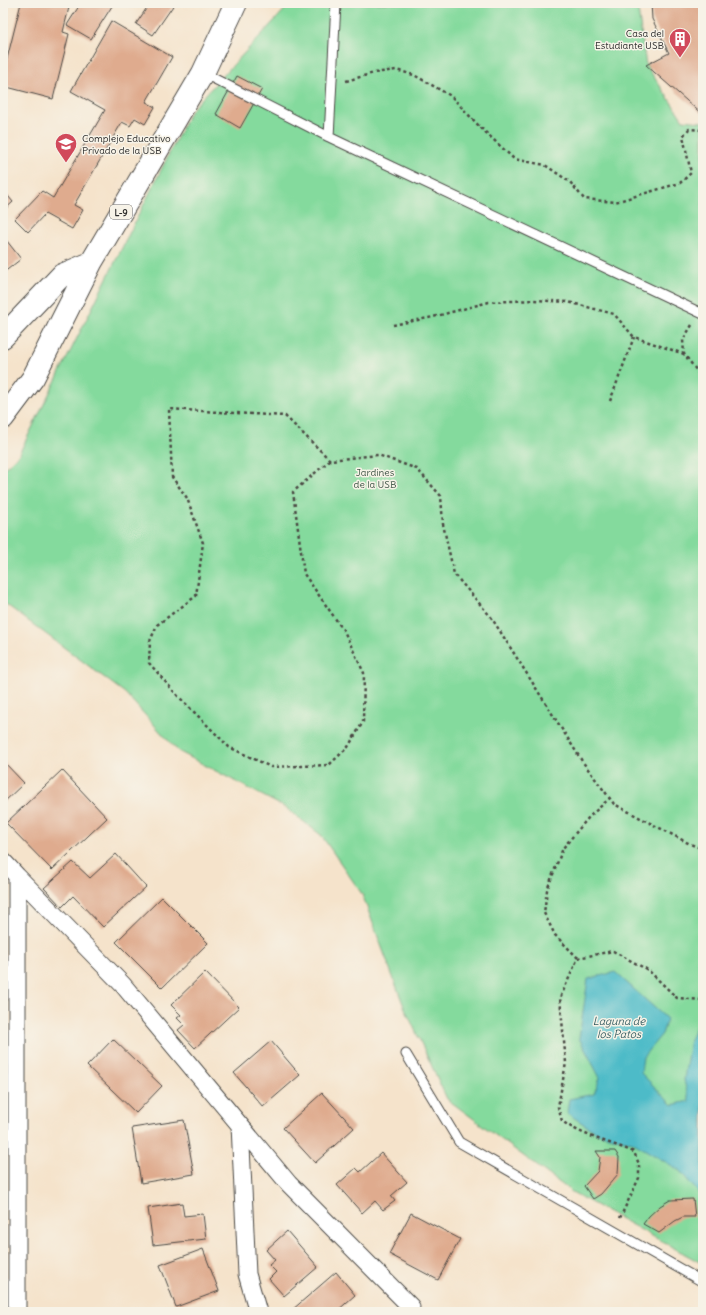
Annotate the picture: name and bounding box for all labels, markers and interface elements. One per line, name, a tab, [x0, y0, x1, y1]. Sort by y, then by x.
building icon: Casa del Estudiante USB	[667, 26, 693, 59]
place label: Casa del Estudiante USB	[595, 27, 664, 52]
school or university icon: Complejo Educativo Privado de la USB	[53, 131, 79, 164]
place label: Complejo Educativo Privado de la USB	[82, 132, 171, 157]
road number: L-9	[110, 205, 132, 219]
park label: Jardines de la USB	[354, 466, 397, 491]
water label: Laguna de los Patos	[593, 1014, 646, 1041]

